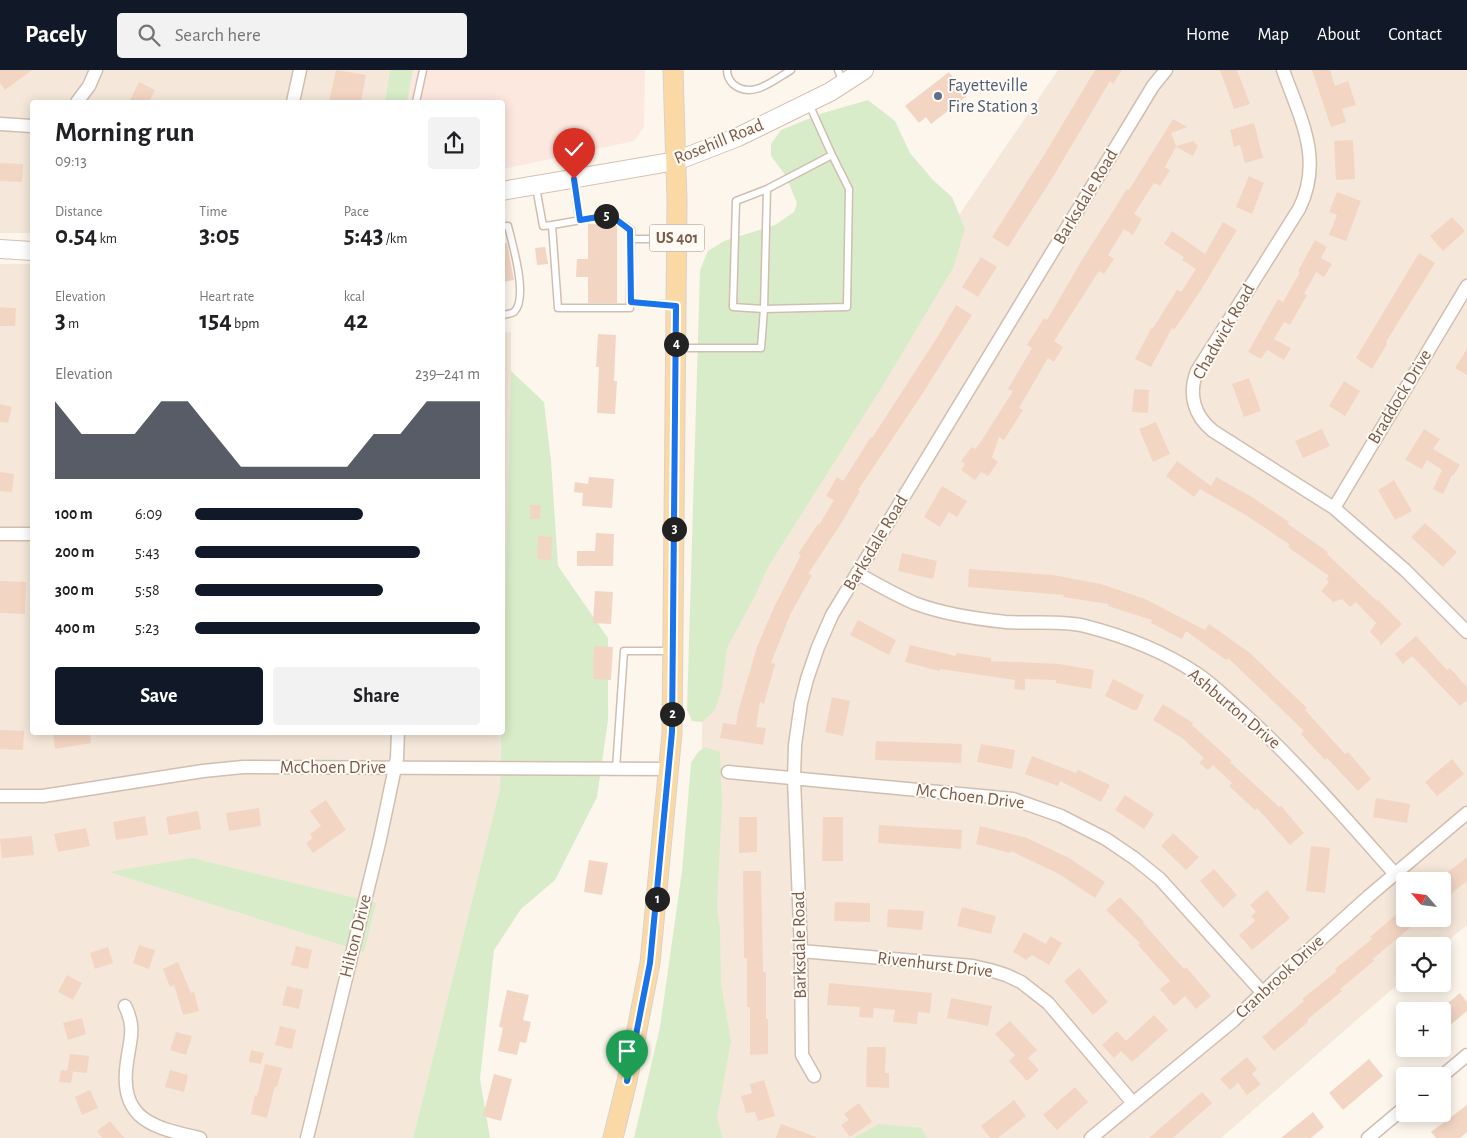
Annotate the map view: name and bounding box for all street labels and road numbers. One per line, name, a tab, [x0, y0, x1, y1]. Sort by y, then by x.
street label: Rosehill Road	[672, 116, 766, 168]
street label: Barksdale Road	[1051, 146, 1121, 248]
road number: US 401	[650, 224, 704, 252]
street label: Chadwick Road	[1190, 281, 1258, 383]
street label: Braddock Drive	[1365, 347, 1435, 447]
street label: Barksdale Road	[841, 492, 911, 594]
street label: Ashburton Drive	[1184, 665, 1284, 753]
street label: McChoen Drive	[280, 759, 386, 777]
street label: Mc Choen Drive	[915, 781, 1025, 813]
street label: Barksdale Road	[790, 891, 810, 999]
street label: Hilton Drive	[337, 893, 375, 979]
street label: Cranbrook Drive	[1232, 932, 1328, 1022]
street label: Rivenhurst Drive	[876, 949, 994, 981]

